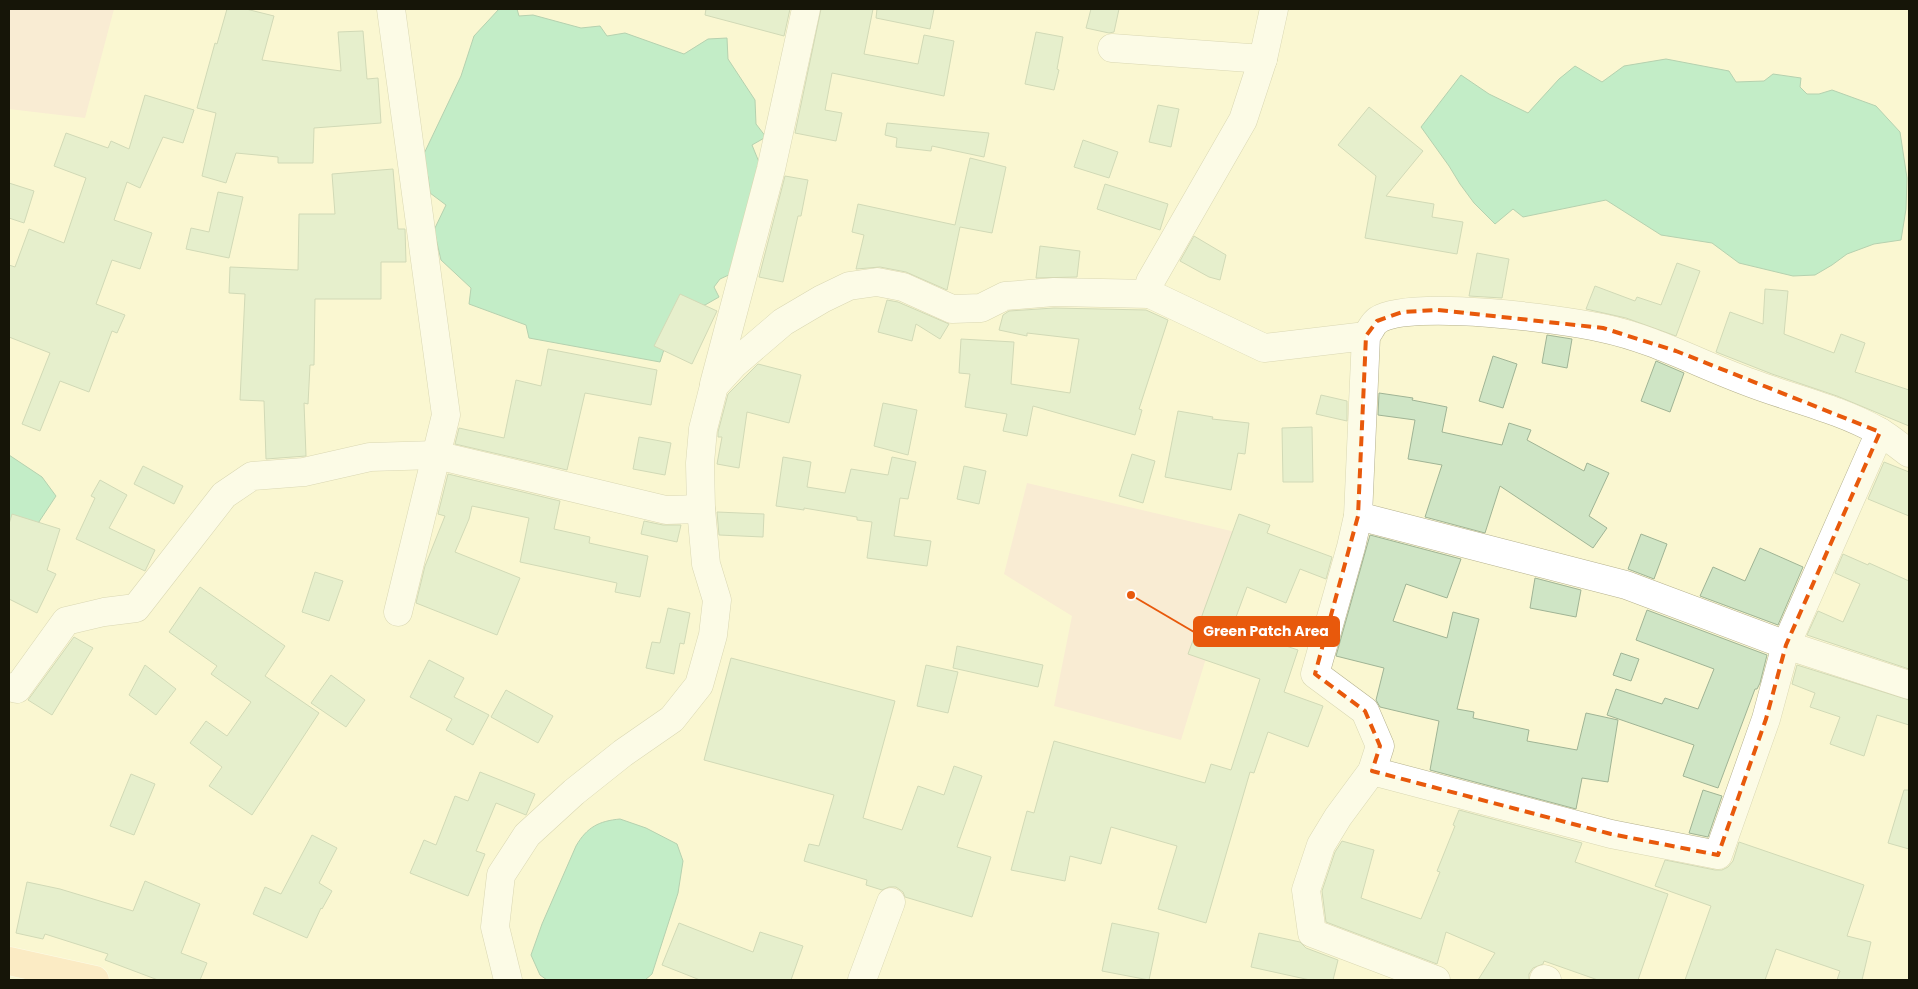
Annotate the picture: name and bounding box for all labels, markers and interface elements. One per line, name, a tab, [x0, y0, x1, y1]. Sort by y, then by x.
callout: Green Patch Area	[1194, 617, 1339, 646]
text: Green Patch Area	[1203, 621, 1329, 641]

